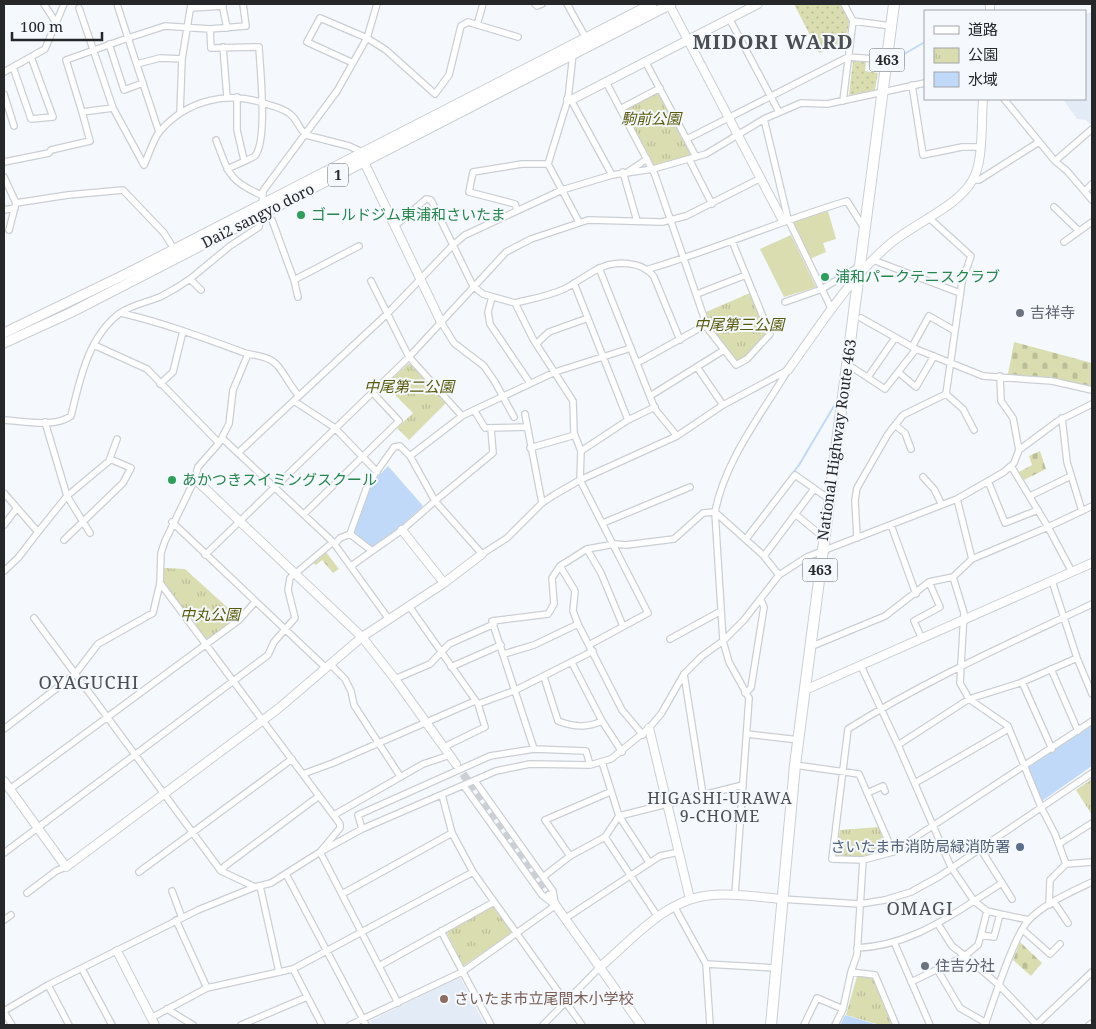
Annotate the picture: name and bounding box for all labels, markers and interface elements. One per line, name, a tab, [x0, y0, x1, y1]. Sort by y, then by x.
scale bar	[12, 10, 102, 42]
legend	[924, 10, 1086, 100]
text: 100 m	[20, 16, 63, 36]
text: 道路	[968, 19, 998, 39]
district label: MIDORI WARD	[692, 28, 854, 55]
text: 公園	[968, 44, 998, 64]
road number: 463	[870, 48, 904, 72]
text: 水域	[968, 69, 998, 89]
park label: 駒前公園	[621, 108, 683, 128]
road number: 1	[328, 164, 348, 186]
street label: Dai2 sangyo doro	[198, 178, 317, 252]
place label: ゴールドジム東浦和さいたま	[311, 204, 506, 224]
marker: ゴールドジム東浦和さいたま	[295, 209, 307, 221]
place label: 浦和パークテニスクラブ	[835, 266, 1000, 286]
marker: 浦和パークテニスクラブ	[819, 271, 831, 283]
place label: 吉祥寺	[1030, 302, 1075, 322]
marker: 吉祥寺	[1014, 307, 1026, 319]
park label: 中尾第三公園	[694, 314, 786, 334]
street label: National Highway Route 463	[812, 338, 860, 542]
park label: 中尾第二公園	[364, 376, 456, 396]
place label: あかつきスイミングスクール	[182, 469, 377, 489]
marker: あかつきスイミングスクール	[166, 474, 178, 486]
road number: 463	[802, 558, 838, 582]
park label: 中丸公園	[180, 604, 242, 624]
district label: OYAGUCHI	[39, 670, 139, 694]
district label: HIGASHI-URAWA 9-CHOME	[647, 787, 793, 827]
place label: さいたま市消防局緑消防署	[830, 836, 1010, 856]
marker: さいたま市消防局緑消防署	[1014, 841, 1026, 853]
district label: OMAGI	[886, 896, 954, 920]
place label: 住吉分社	[935, 955, 995, 975]
marker: 住吉分社	[919, 960, 931, 972]
place label: さいたま市立尾間木小学校	[454, 988, 634, 1008]
marker: さいたま市立尾間木小学校	[438, 993, 450, 1005]

